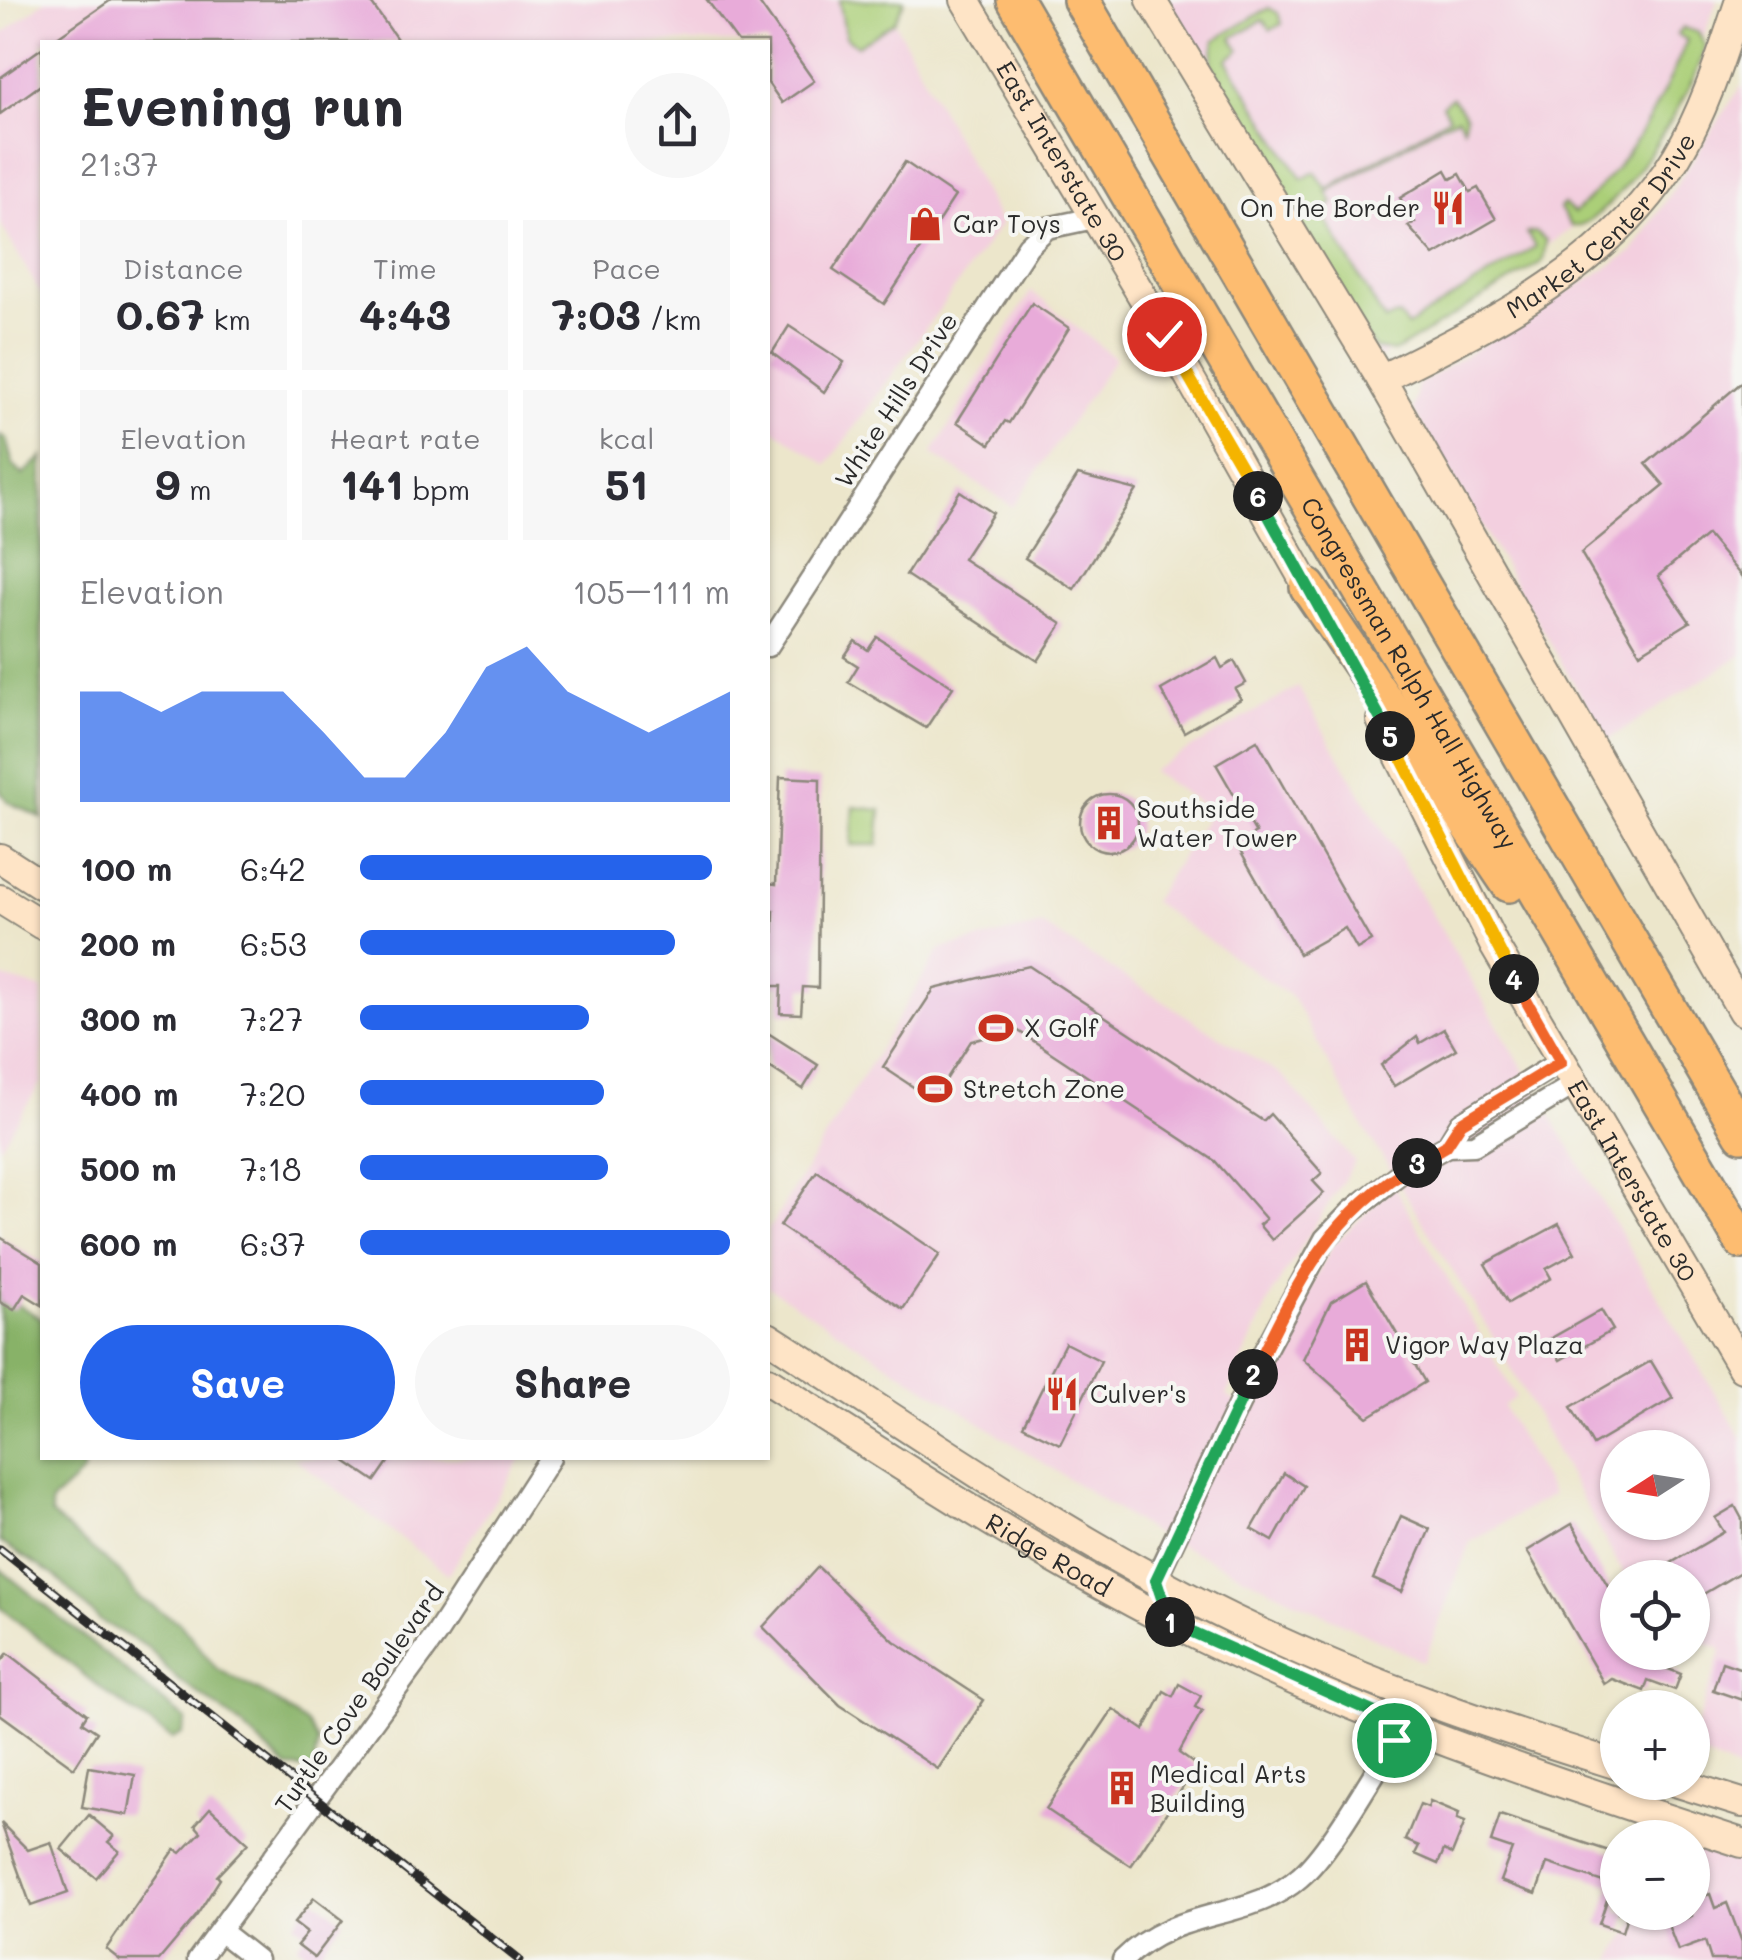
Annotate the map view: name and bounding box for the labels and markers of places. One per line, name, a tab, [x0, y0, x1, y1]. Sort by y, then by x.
restaurant icon: On The Border	[1429, 189, 1467, 227]
place label: On The Border	[1240, 191, 1420, 223]
shop icon: Car Toys	[906, 205, 944, 243]
place label: Car Toys	[953, 207, 1061, 240]
pin	[1122, 292, 1207, 377]
pin: 6	[1233, 471, 1283, 521]
pin: 5	[1365, 711, 1415, 761]
place label: Southside Water Tower	[1137, 792, 1298, 853]
building icon: Southside Water Tower	[1090, 804, 1128, 842]
pin: 4	[1489, 954, 1539, 1004]
sports icon: X Golf	[977, 1009, 1015, 1047]
place label: X Golf	[1024, 1011, 1099, 1043]
sports icon: Stretch Zone	[916, 1070, 954, 1108]
place label: Stretch Zone	[963, 1072, 1125, 1104]
pin: 3	[1392, 1138, 1442, 1188]
building icon: Vigor Way Plaza	[1338, 1326, 1376, 1364]
place label: Vigor Way Plaza	[1385, 1328, 1584, 1361]
pin: 2	[1228, 1349, 1278, 1399]
restaurant icon: Culver's	[1043, 1375, 1081, 1413]
place label: Culver's	[1090, 1377, 1187, 1409]
pin: 1	[1145, 1597, 1195, 1647]
pin	[1352, 1698, 1437, 1783]
place label: Medical Arts Building	[1150, 1757, 1306, 1818]
building icon: Medical Arts Building	[1103, 1769, 1141, 1807]

